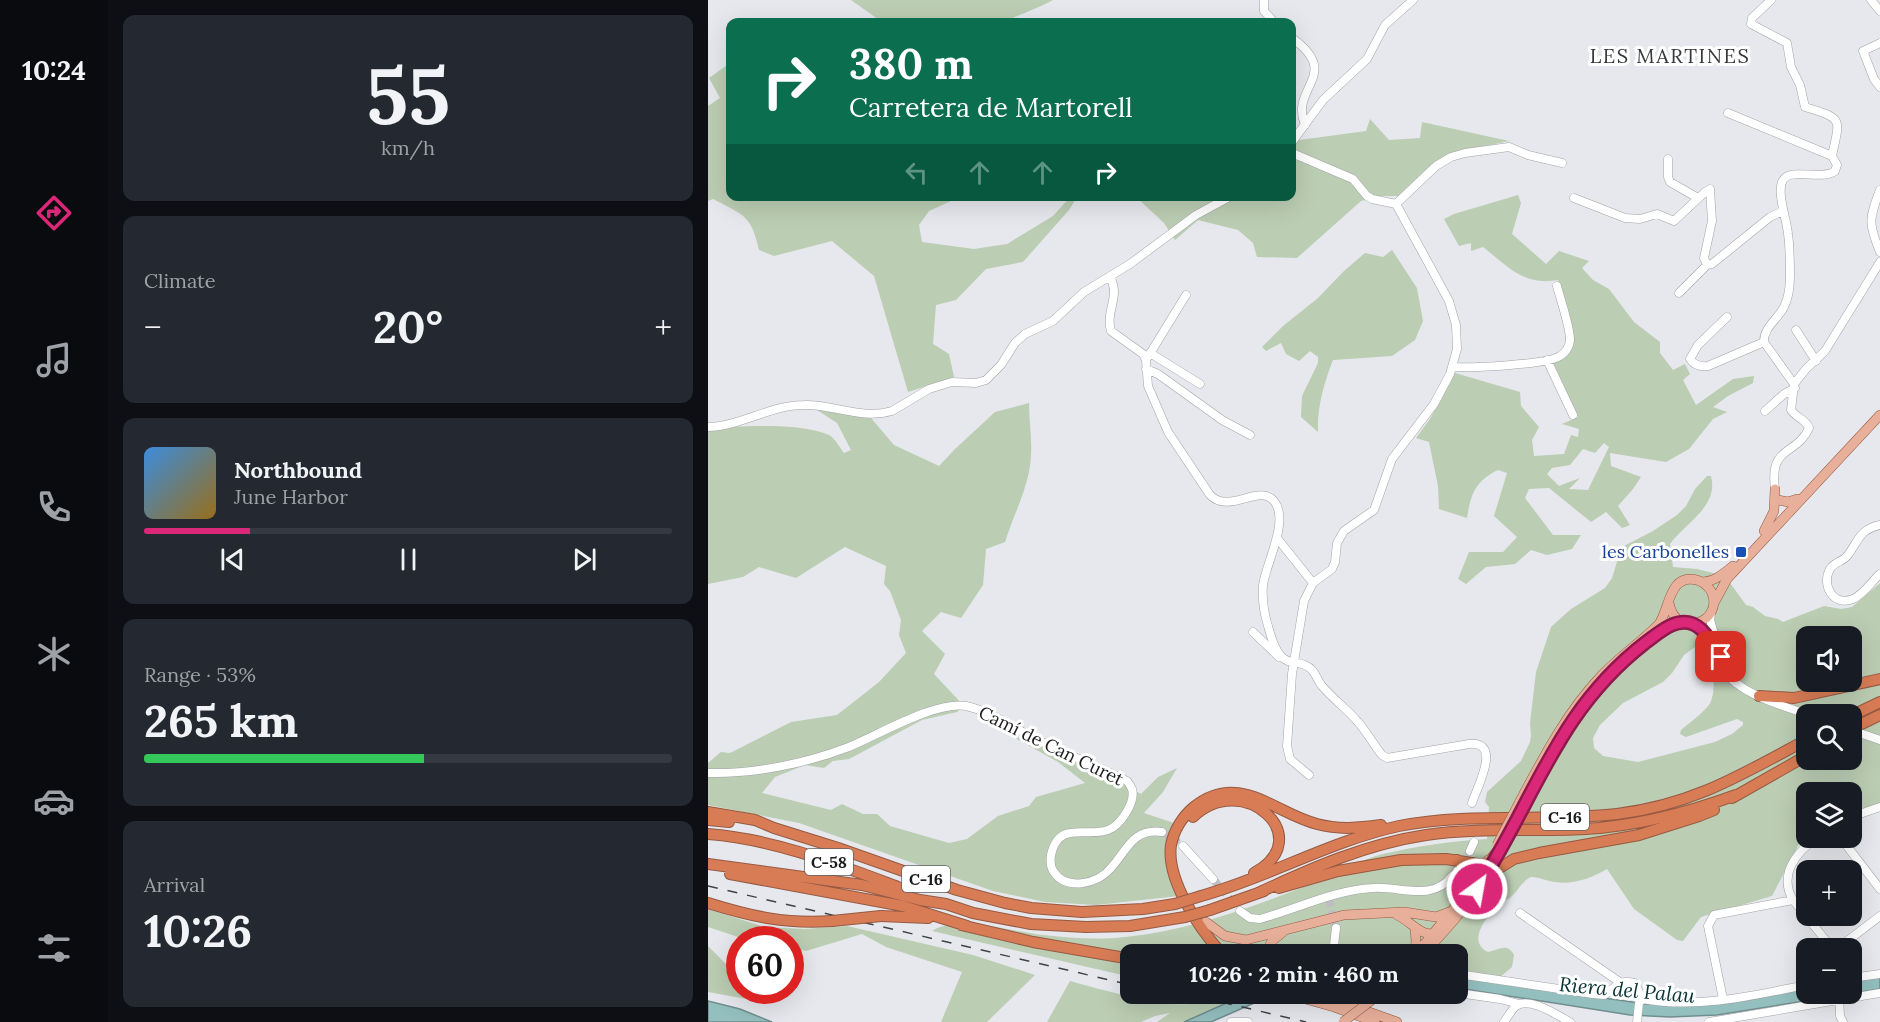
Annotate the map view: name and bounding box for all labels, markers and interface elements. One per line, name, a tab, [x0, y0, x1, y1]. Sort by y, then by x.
text: 380 m	[849, 37, 973, 91]
icon: right	[750, 42, 828, 120]
district label: LES MARTINES	[1590, 43, 1750, 68]
text: 55	[366, 46, 450, 145]
text: 10:24	[22, 53, 86, 87]
text: Carretera de Martorell	[849, 90, 1133, 124]
text: km/h	[381, 135, 435, 160]
icon: left	[900, 156, 933, 189]
icon: ahead	[963, 156, 996, 189]
icon: ahead	[1026, 156, 1059, 189]
icon: right	[1089, 156, 1122, 189]
icon: directions	[33, 192, 75, 234]
text: Climate	[144, 268, 216, 293]
text: 20°	[373, 298, 443, 355]
text: −	[144, 306, 162, 348]
text: +	[654, 306, 672, 348]
icon: music	[33, 339, 75, 381]
text: Northbound	[234, 456, 362, 484]
text: June Harbor	[234, 484, 348, 509]
icon: phone	[33, 486, 75, 528]
place label: les Carbonelles	[1602, 540, 1729, 563]
icon: previous	[216, 543, 249, 576]
icon: pause	[392, 543, 425, 576]
icon: next	[568, 543, 601, 576]
marker: les Carbonelles	[1734, 545, 1748, 559]
map controls	[1796, 626, 1862, 1004]
button: sound	[1796, 626, 1862, 692]
pin	[1695, 631, 1746, 682]
icon: climate	[33, 633, 75, 675]
icon: arrive	[1704, 640, 1737, 673]
text: Range · 53%	[144, 662, 256, 687]
text: 265 km	[144, 692, 298, 749]
street label: Camí de Can Curet	[975, 701, 1127, 791]
button: search	[1796, 704, 1862, 770]
icon: car	[33, 780, 75, 822]
button: layers	[1796, 782, 1862, 848]
road number: C-16	[1541, 804, 1589, 830]
road number: C-58	[805, 849, 853, 875]
position arrow	[1445, 857, 1509, 921]
button: +	[1796, 860, 1862, 926]
road number: C-16	[902, 866, 950, 892]
text: Arrival	[144, 872, 205, 897]
text: 10:26	[144, 902, 252, 959]
speed limit sign: 60	[726, 926, 804, 1004]
icon: filters	[33, 927, 75, 969]
button: −	[1796, 938, 1862, 1004]
text: 10:26 · 2 min · 460 m	[1189, 960, 1399, 988]
water label: Riera del Palau	[1558, 971, 1696, 1008]

